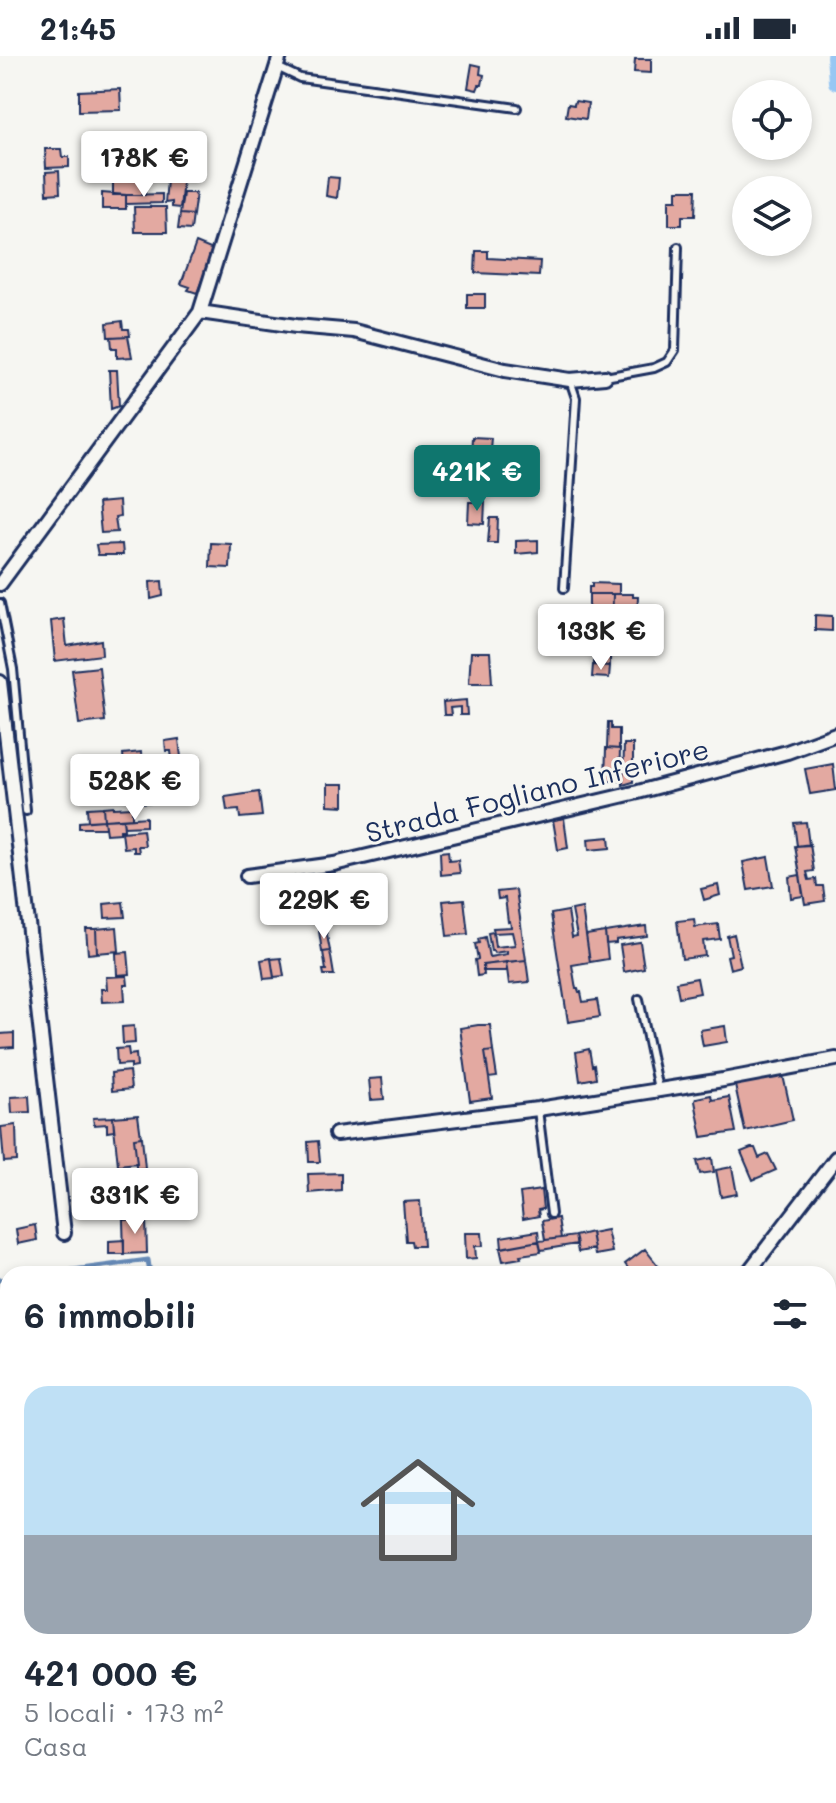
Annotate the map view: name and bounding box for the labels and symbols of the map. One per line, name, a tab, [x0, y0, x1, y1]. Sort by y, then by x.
pin: 178K €	[79, 131, 209, 199]
pin: 421K €	[412, 445, 542, 513]
pin: 133K €	[536, 604, 666, 672]
street label: Strada Fogliano Inferiore	[361, 730, 713, 850]
pin: 528K €	[70, 754, 200, 822]
pin: 229K €	[259, 873, 389, 941]
pin: 331K €	[70, 1168, 200, 1236]

